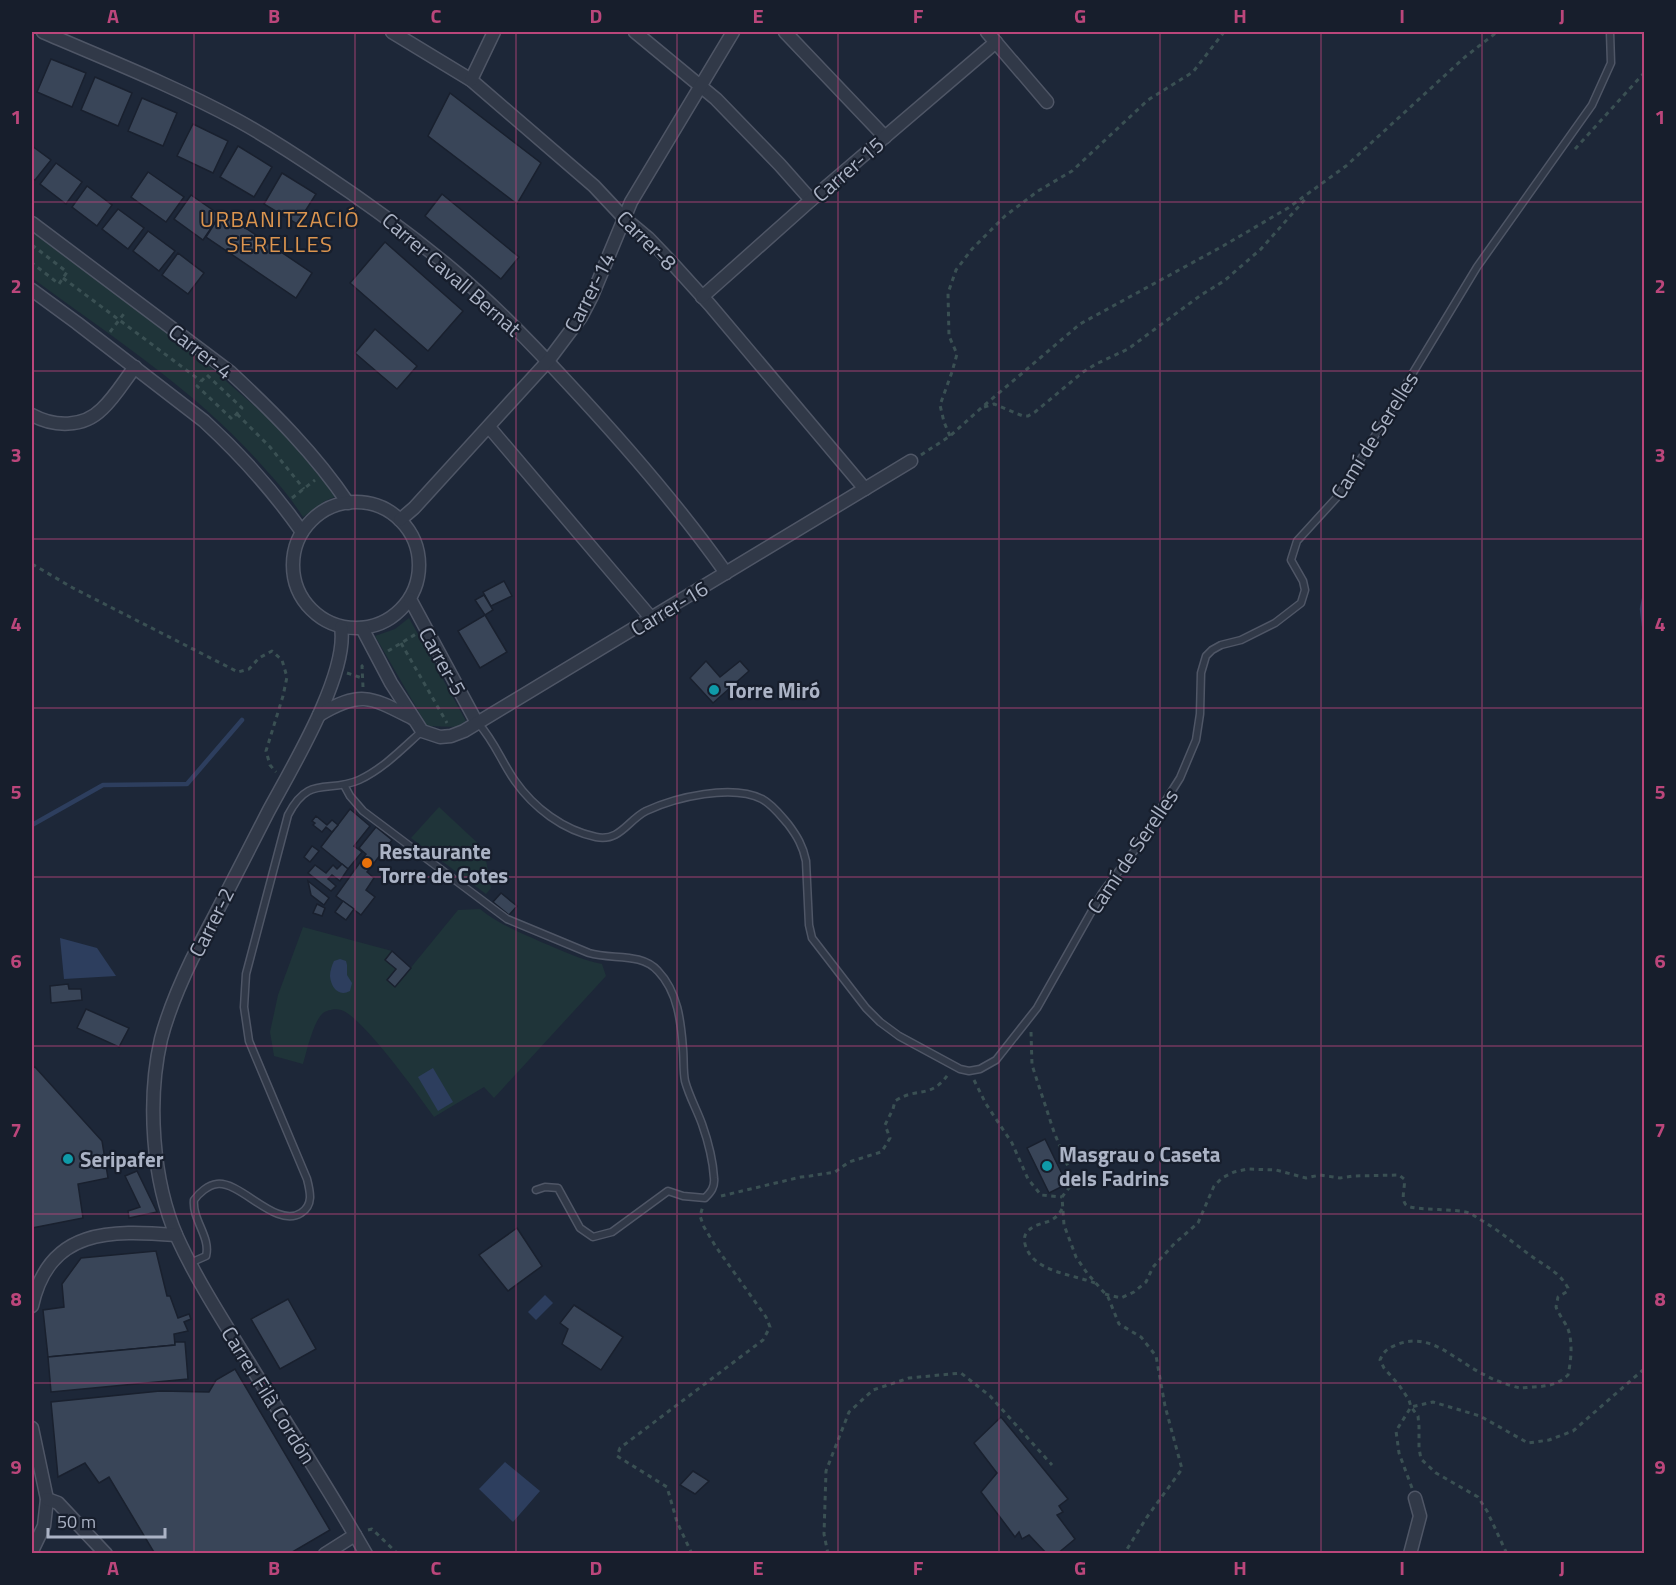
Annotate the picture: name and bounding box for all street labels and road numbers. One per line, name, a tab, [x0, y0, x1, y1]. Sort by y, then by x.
street label: Carrer-15	[805, 129, 891, 209]
street label: Carrer-8	[609, 202, 685, 278]
street label: Carrer Cavall Bernat	[375, 204, 529, 344]
street label: Carrer-14	[555, 246, 623, 338]
street label: Carrer-4	[162, 316, 240, 386]
street label: Camí de Serelles	[1322, 365, 1426, 505]
street label: Carrer-16	[624, 572, 714, 644]
street label: Carrer-5	[411, 621, 475, 701]
street label: Camí de Serelles	[1078, 782, 1186, 920]
street label: Carrer-2	[180, 882, 242, 962]
street label: Carrer Filà Cordón	[214, 1320, 324, 1470]

